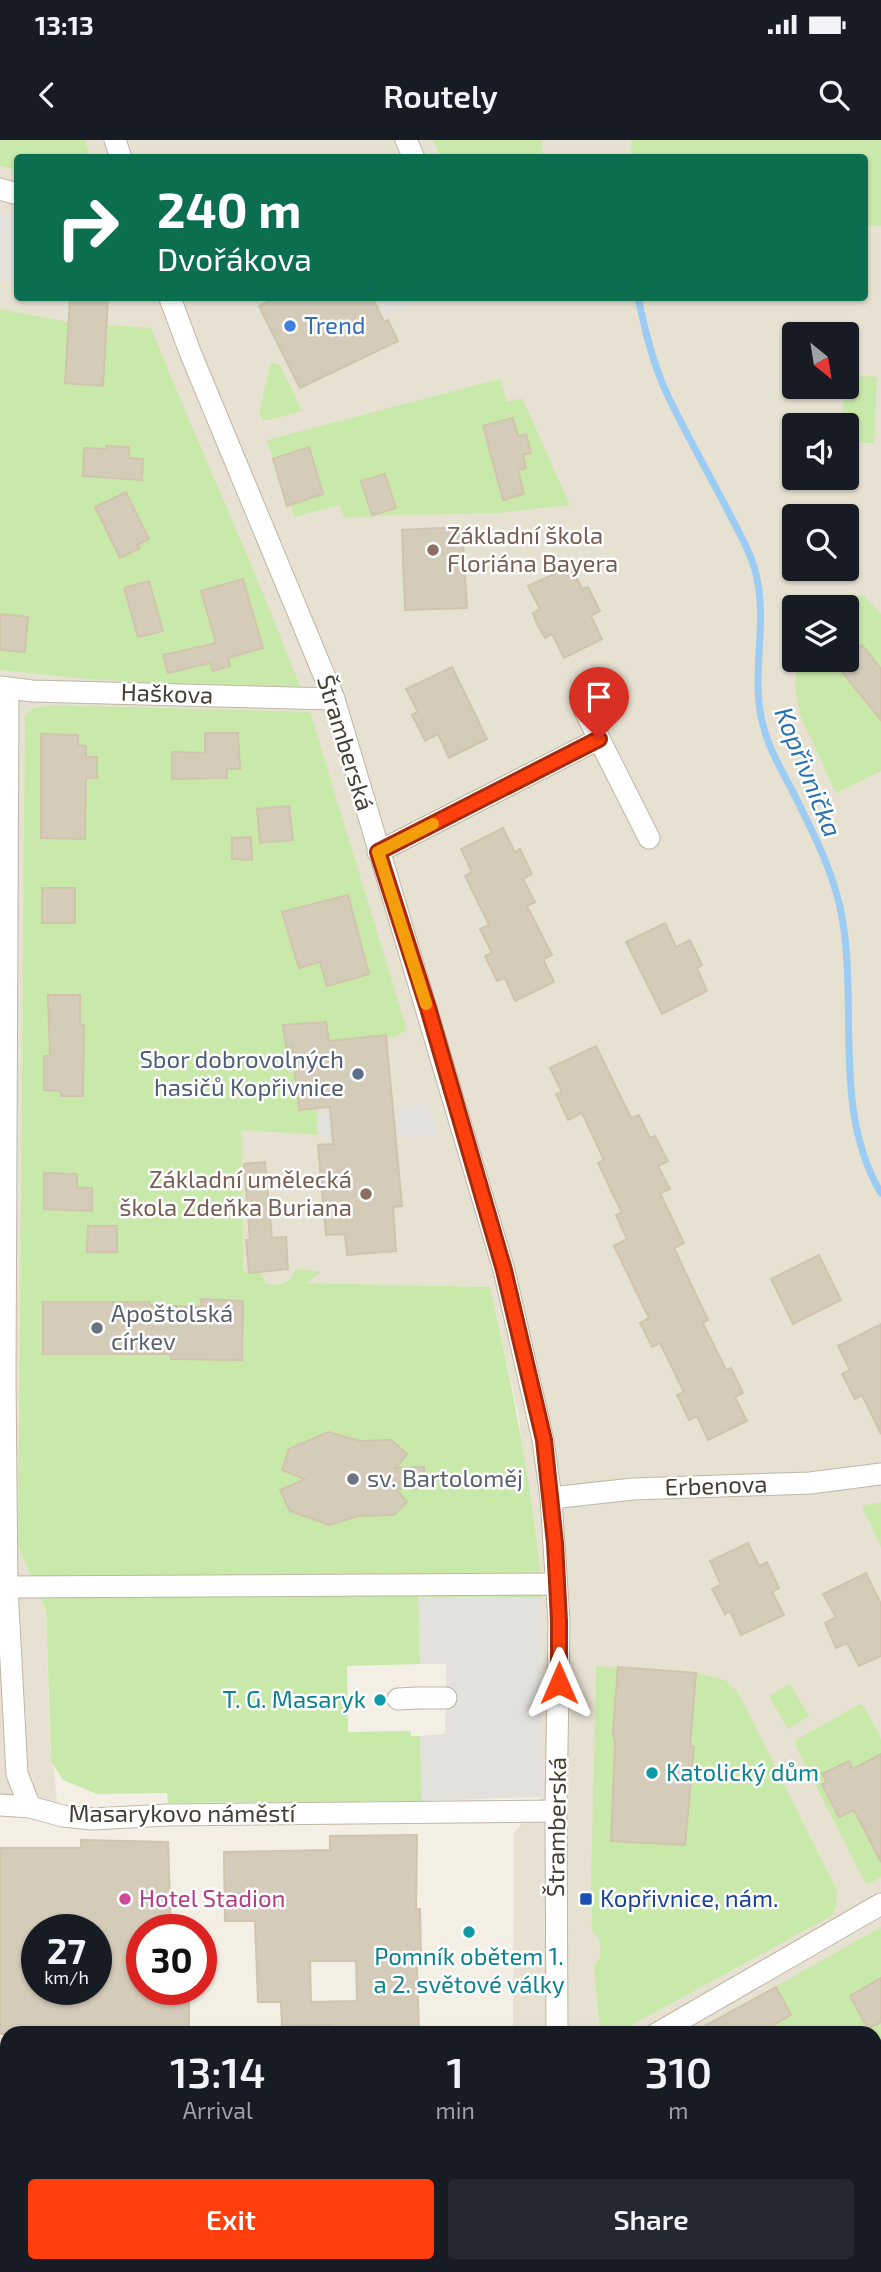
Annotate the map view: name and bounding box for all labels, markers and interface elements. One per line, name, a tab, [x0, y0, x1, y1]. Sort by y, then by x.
text: 13:13	[35, 9, 94, 40]
icon: back	[28, 76, 66, 114]
text: Routely	[383, 76, 498, 114]
icon: search	[815, 76, 853, 114]
text: 240 m	[157, 179, 301, 238]
icon: right	[42, 182, 133, 273]
text: Dvořákova	[157, 239, 312, 277]
place label: Trend	[304, 310, 366, 339]
marker: Trend	[282, 318, 298, 334]
north arrow	[782, 322, 859, 399]
map controls	[782, 322, 859, 672]
button: sound	[782, 413, 859, 490]
button: search	[782, 504, 859, 581]
place label: Základní škola Floriána Bayera	[447, 520, 618, 577]
marker: Základní škola Floriána Bayera	[425, 542, 441, 558]
button: layers	[782, 595, 859, 672]
pin	[569, 667, 629, 739]
street label: Štramberská	[312, 671, 381, 814]
street label: Haškova	[120, 676, 214, 709]
icon: arrive	[580, 678, 618, 716]
water label: Kopřivnička	[769, 702, 850, 841]
place label: Sbor dobrovolných hasičů Kopřivnice	[139, 1044, 344, 1101]
marker: Sbor dobrovolných hasičů Kopřivnice	[350, 1066, 366, 1082]
place label: Základní umělecká škola Zdeňka Buriana	[119, 1164, 352, 1221]
marker: Základní umělecká škola Zdeňka Buriana	[358, 1186, 374, 1202]
place label: Apoštolská církev	[111, 1298, 233, 1355]
marker: Apoštolská církev	[89, 1320, 105, 1336]
place label: sv. Bartoloměj	[367, 1463, 523, 1492]
street label: Erbenova	[664, 1468, 768, 1501]
marker: sv. Bartoloměj	[345, 1471, 361, 1487]
position arrow	[522, 1646, 596, 1720]
place label: T. G. Masaryk	[223, 1684, 366, 1713]
marker: T. G. Masaryk	[372, 1692, 388, 1708]
street label: Štramberská	[540, 1757, 571, 1897]
place label: Katolický dům	[666, 1757, 819, 1786]
marker: Katolický dům	[644, 1765, 660, 1781]
street label: Masarykovo náměstí	[68, 1798, 297, 1827]
place label: Hotel Stadion	[139, 1883, 285, 1912]
place label: Kopřivnice, nám.	[600, 1883, 779, 1912]
marker: Hotel Stadion	[117, 1891, 133, 1907]
marker: Kopřivnice, nám.	[578, 1891, 594, 1907]
speed limit sign: 30	[126, 1914, 217, 2005]
marker: Pomník obětem 1. a 2. světové války	[461, 1924, 477, 1940]
text: 27	[47, 1929, 86, 1971]
place label: Pomník obětem 1. a 2. světové války	[373, 1941, 565, 1998]
text: km/h	[44, 1966, 89, 1988]
text: 13:14	[170, 2046, 266, 2096]
text: 1	[446, 2046, 464, 2096]
text: 310	[645, 2046, 712, 2096]
text: Arrival	[183, 2096, 253, 2124]
text: min	[436, 2096, 475, 2124]
text: m	[668, 2096, 688, 2124]
button: Exit	[28, 2179, 434, 2259]
button: Share	[448, 2179, 854, 2259]

